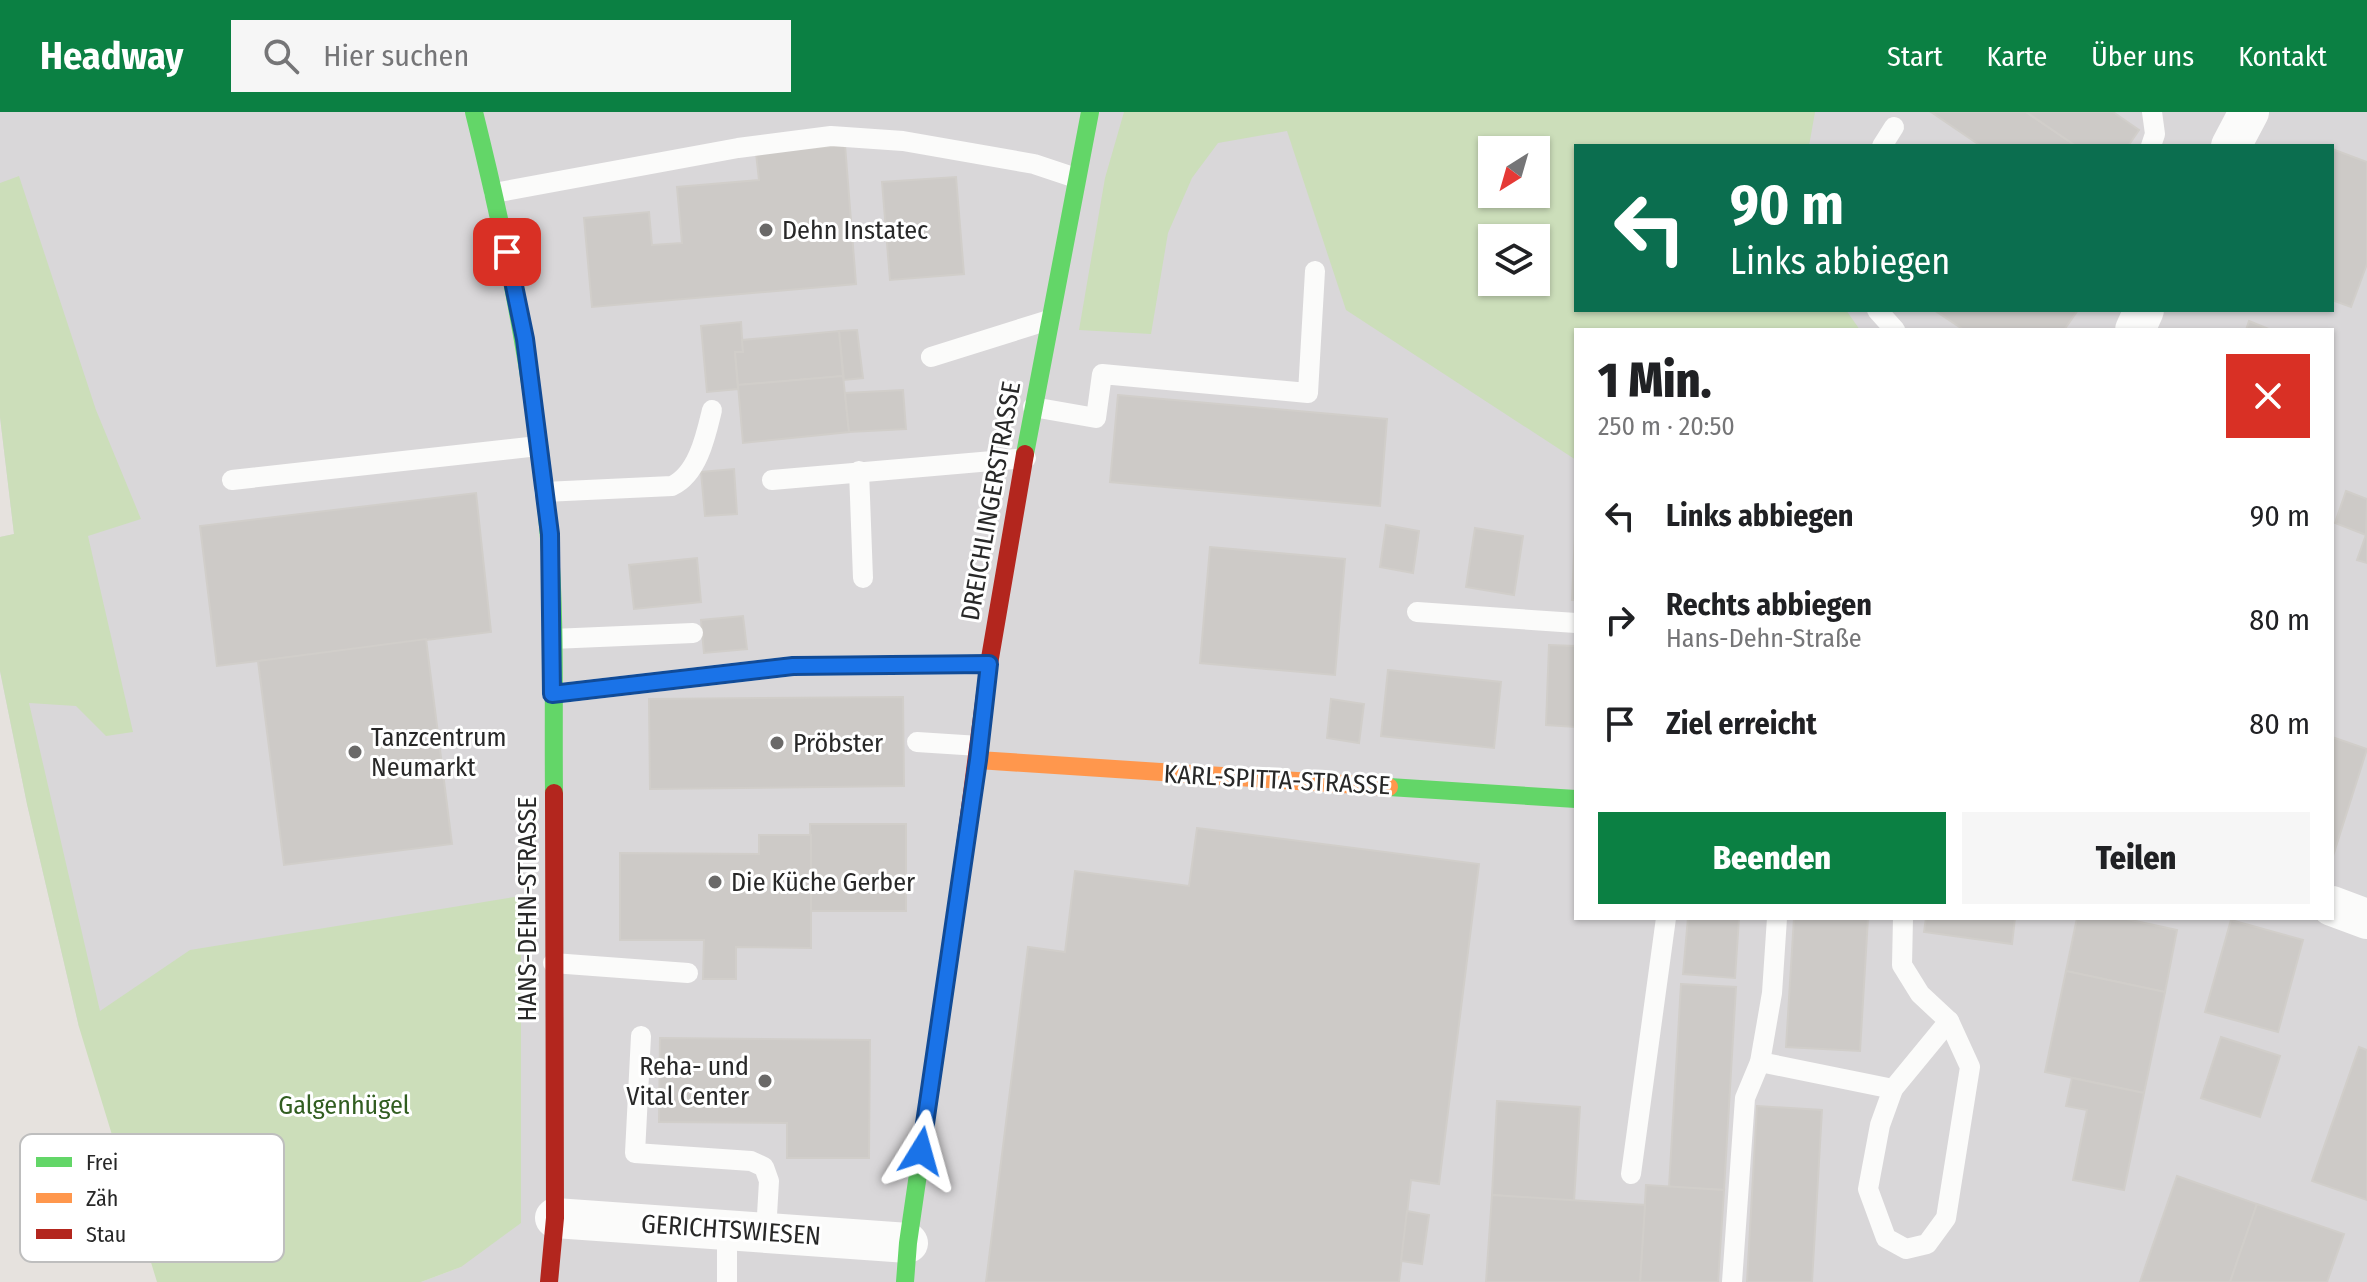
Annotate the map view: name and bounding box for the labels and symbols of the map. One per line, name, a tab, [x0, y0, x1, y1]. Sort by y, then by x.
north arrow	[1478, 136, 1550, 208]
place label: Dehn Instatec	[782, 215, 928, 246]
pin	[473, 218, 541, 286]
marker: Dehn Instatec	[757, 221, 775, 239]
street label: DREICHLINGERSTRASSE	[955, 379, 1027, 623]
place label: Tanzcentrum Neumarkt	[371, 722, 507, 783]
place label: Pröbster	[793, 728, 883, 759]
marker: Pröbster	[768, 734, 786, 752]
marker: Tanzcentrum Neumarkt	[346, 743, 364, 761]
street label: KARL-SPITTA-STRASSE	[1163, 759, 1391, 801]
street label: HANS-DEHN-STRASSE	[512, 797, 543, 1021]
place label: Die Küche Gerber	[731, 867, 915, 898]
marker: Die Küche Gerber	[706, 873, 724, 891]
place label: Reha- und Vital Center	[626, 1051, 749, 1112]
marker: Reha- und Vital Center	[756, 1072, 774, 1090]
park label: Galgenhügel	[278, 1090, 410, 1121]
position arrow	[879, 1109, 963, 1193]
legend	[20, 1134, 284, 1262]
text: Frei	[86, 1149, 118, 1176]
text: Zäh	[86, 1185, 118, 1212]
street label: GERICHTSWIESEN	[640, 1208, 822, 1252]
text: Stau	[86, 1221, 126, 1248]

